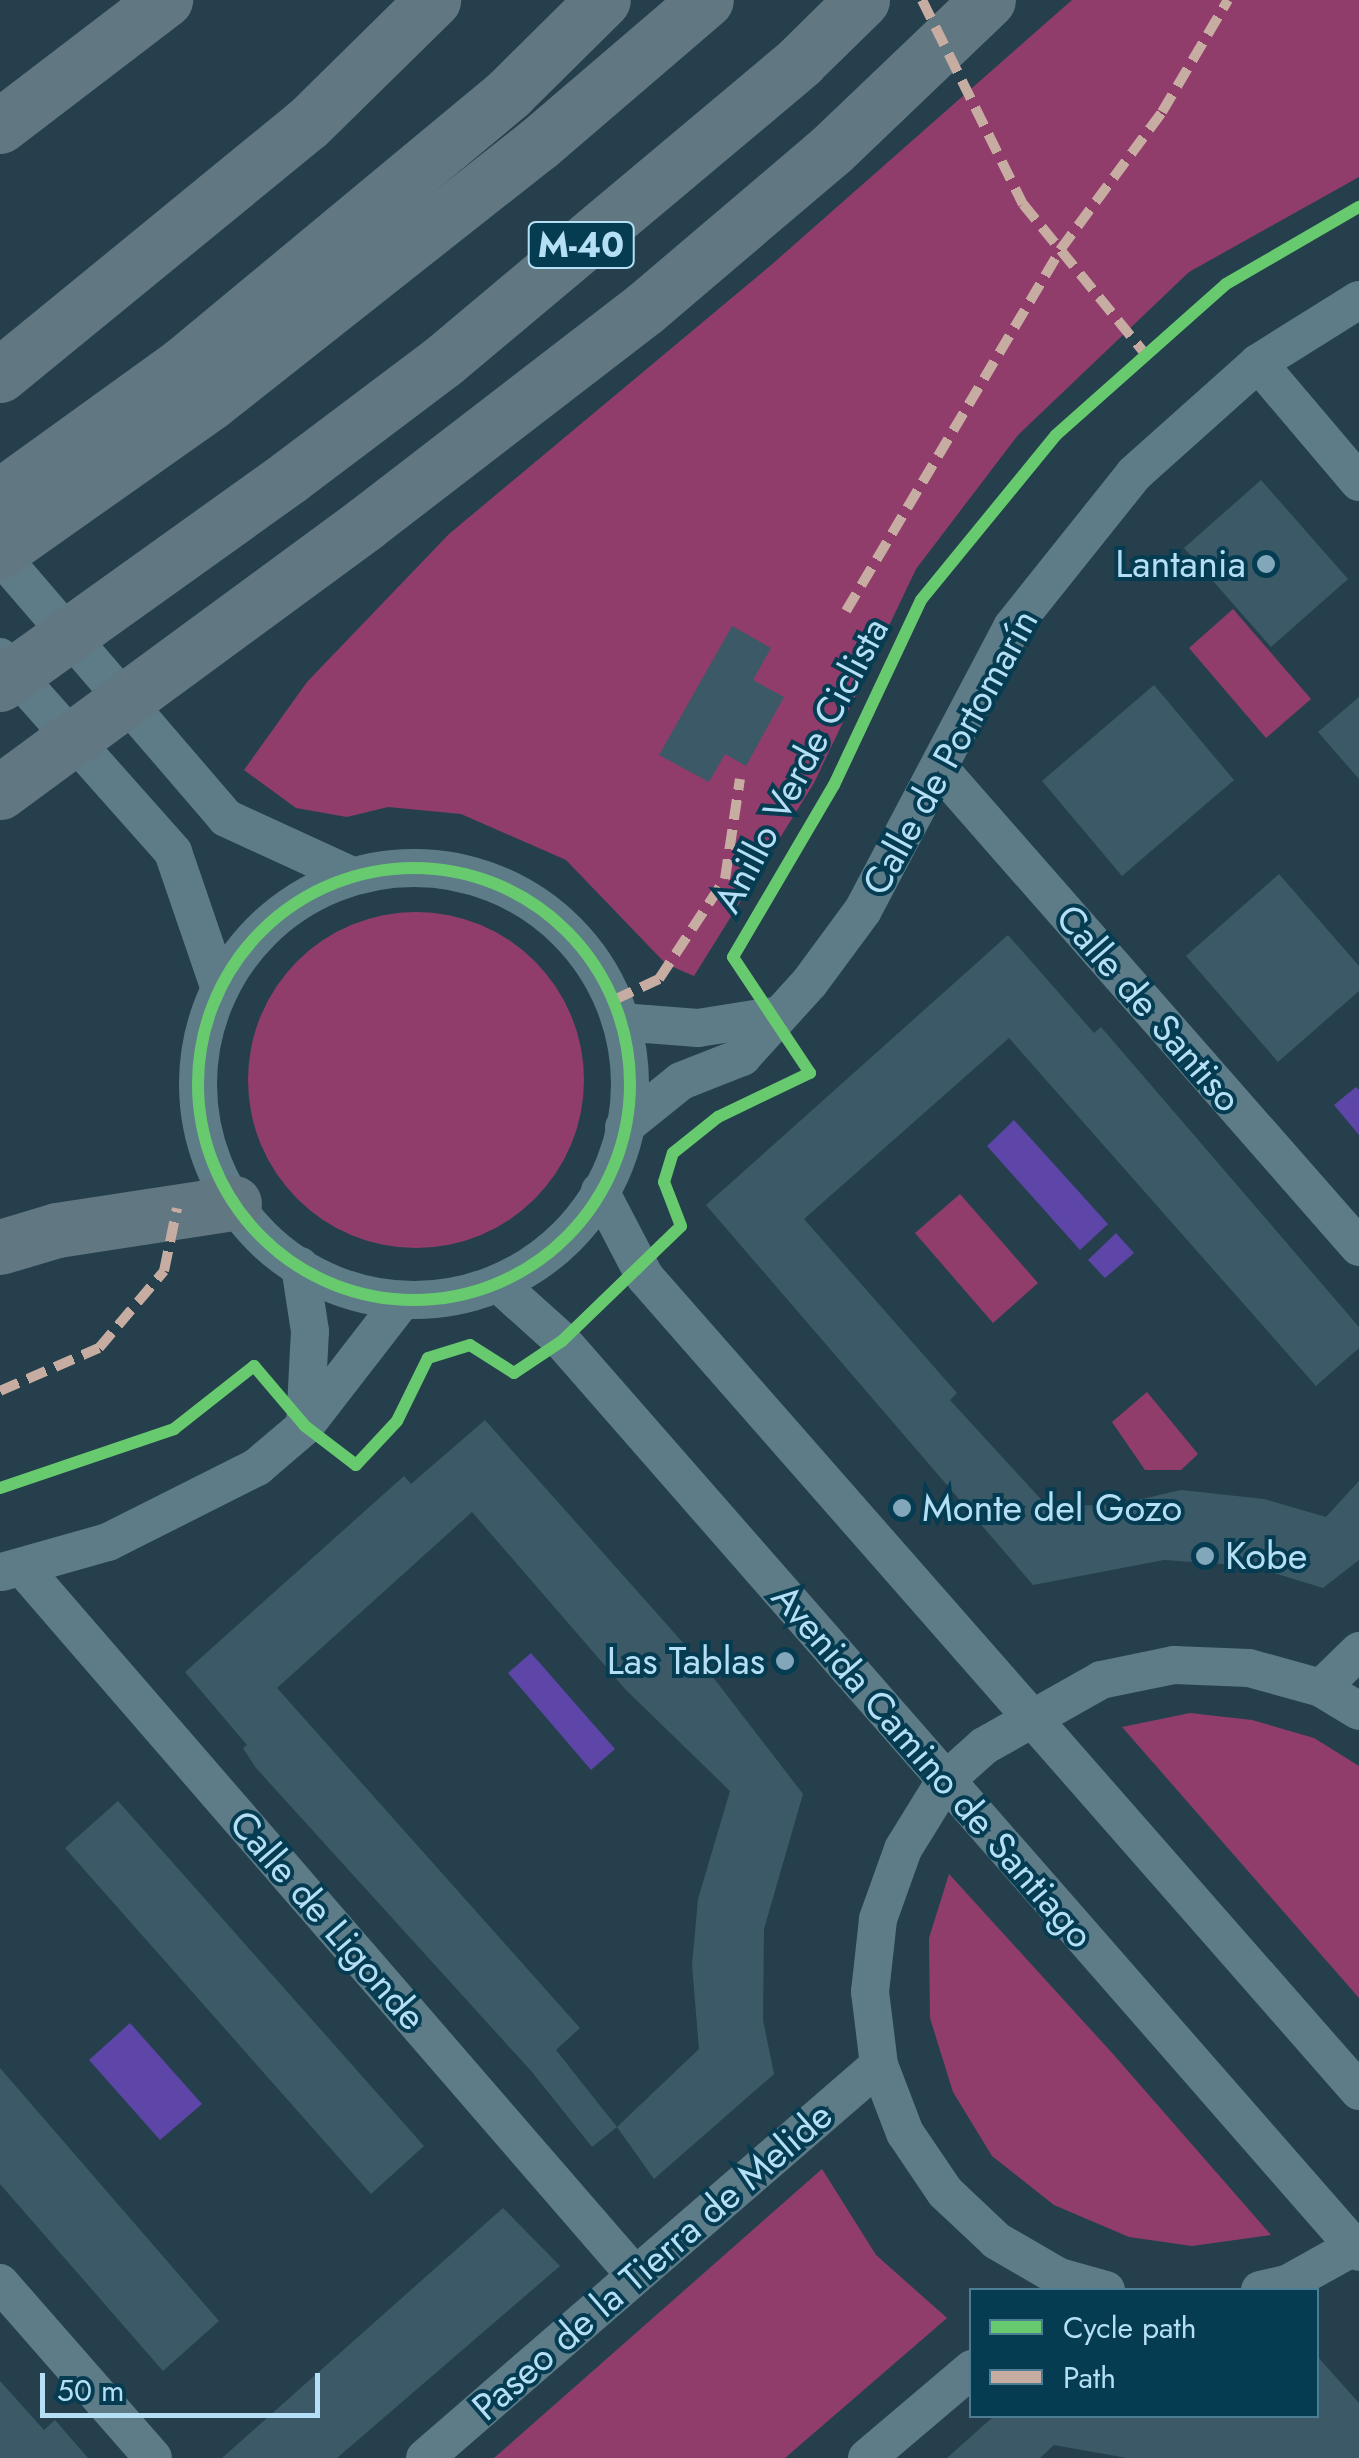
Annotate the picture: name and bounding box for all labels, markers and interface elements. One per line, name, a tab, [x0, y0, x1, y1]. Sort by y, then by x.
road number: M-40	[526, 215, 636, 275]
place label: Lantania	[1115, 541, 1246, 587]
marker: Lantania	[1255, 553, 1277, 575]
street label: Calle de Portomarín	[853, 601, 1047, 903]
street label: Anillo Verde Ciclista	[704, 610, 898, 920]
street label: Calle de Santiso	[1047, 895, 1251, 1121]
place label: Monte del Gozo	[922, 1485, 1182, 1531]
marker: Monte del Gozo	[891, 1497, 913, 1519]
place label: Kobe	[1225, 1533, 1307, 1579]
marker: Kobe	[1194, 1545, 1216, 1567]
street label: Avenida Camino de Santiago	[762, 1575, 1104, 1957]
place label: Las Tablas	[607, 1638, 765, 1684]
marker: Las Tablas	[774, 1650, 796, 1672]
street label: Calle de Ligonde	[220, 1801, 436, 2039]
street label: Paseo de la Tierra de Melide	[463, 2092, 841, 2430]
legend	[969, 2288, 1319, 2418]
text: Cycle path	[1063, 2306, 1196, 2349]
scale bar	[45, 2353, 325, 2415]
text: Path	[1063, 2356, 1116, 2399]
text: 50 m	[57, 2369, 124, 2412]

